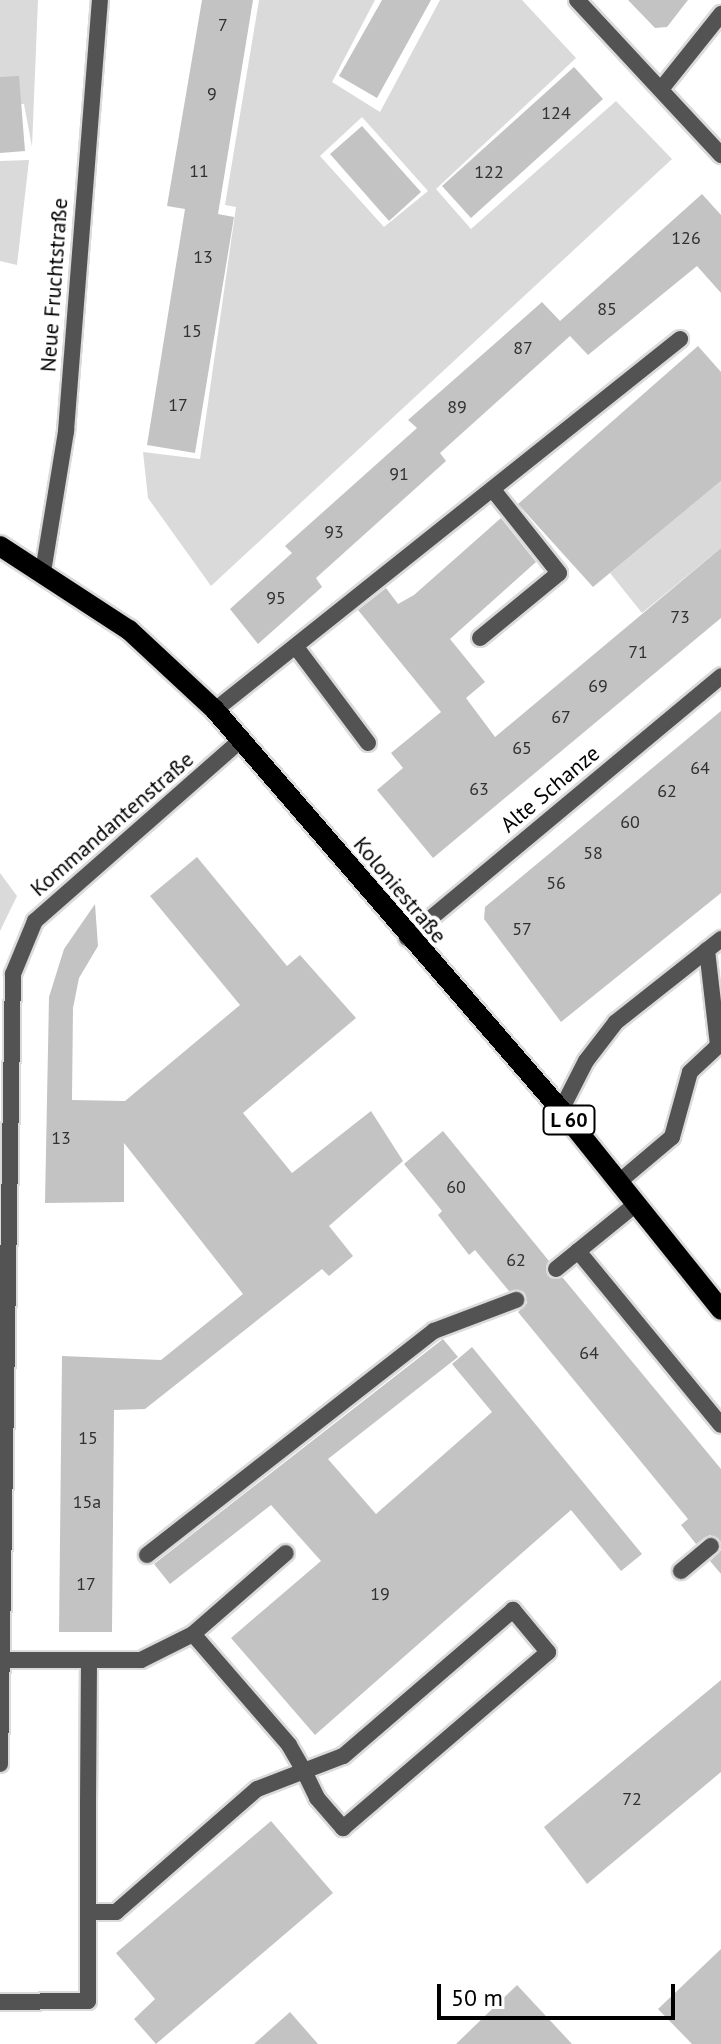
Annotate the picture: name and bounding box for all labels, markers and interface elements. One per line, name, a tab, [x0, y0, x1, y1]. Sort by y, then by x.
house number: 7	[218, 14, 228, 36]
house number: 9	[207, 83, 217, 105]
house number: 124	[541, 102, 571, 124]
house number: 11	[189, 160, 209, 182]
house number: 122	[474, 161, 504, 183]
street label: Neue Fruchtstraße	[35, 197, 73, 373]
house number: 126	[671, 227, 701, 249]
house number: 13	[193, 246, 213, 268]
house number: 85	[597, 298, 617, 320]
house number: 15	[182, 320, 202, 342]
house number: 87	[513, 337, 533, 359]
house number: 17	[168, 394, 188, 416]
house number: 89	[447, 396, 467, 418]
house number: 91	[389, 463, 409, 485]
house number: 93	[324, 521, 344, 543]
house number: 95	[266, 587, 286, 609]
house number: 73	[670, 606, 690, 628]
house number: 71	[628, 641, 648, 663]
house number: 69	[588, 675, 608, 697]
house number: 67	[551, 706, 571, 728]
house number: 65	[512, 737, 532, 759]
street label: Alte Schanze	[495, 740, 605, 838]
street label: Kommandantenstraße	[25, 746, 199, 902]
house number: 64	[690, 757, 710, 779]
house number: 63	[469, 778, 489, 800]
house number: 62	[657, 780, 677, 802]
house number: 60	[620, 811, 640, 833]
street label: Koloniestraße	[348, 831, 452, 949]
house number: 58	[583, 842, 603, 864]
house number: 56	[546, 872, 566, 894]
house number: 57	[512, 918, 532, 940]
road number: L 60	[541, 1104, 597, 1136]
house number: 13	[51, 1127, 71, 1149]
house number: 60	[446, 1176, 466, 1198]
house number: 62	[506, 1249, 526, 1271]
house number: 64	[579, 1342, 599, 1364]
house number: 15	[78, 1427, 98, 1449]
house number: 15a	[73, 1491, 101, 1513]
house number: 17	[76, 1573, 96, 1595]
house number: 19	[370, 1583, 390, 1605]
house number: 72	[622, 1788, 642, 1810]
scale bar	[441, 1968, 679, 2018]
text: 50 m	[451, 1982, 503, 2013]

